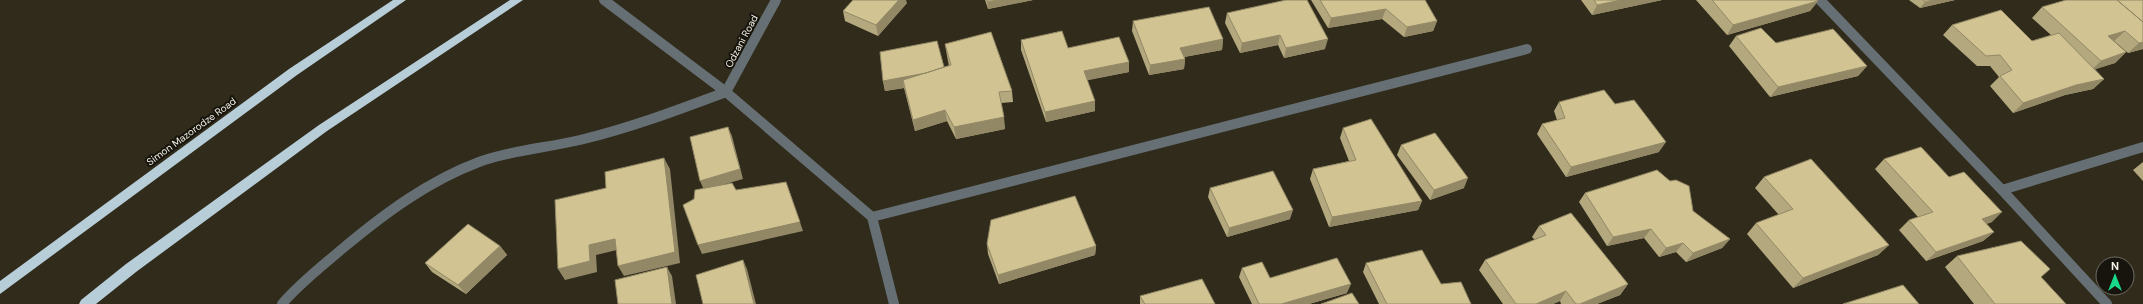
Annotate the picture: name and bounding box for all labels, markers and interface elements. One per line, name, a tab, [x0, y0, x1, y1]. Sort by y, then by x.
street label: Odzani Road	[722, 13, 761, 70]
street label: Simon Mazorodze Road	[144, 94, 239, 168]
north arrow	[2095, 256, 2135, 296]
text: N	[2111, 259, 2119, 273]

